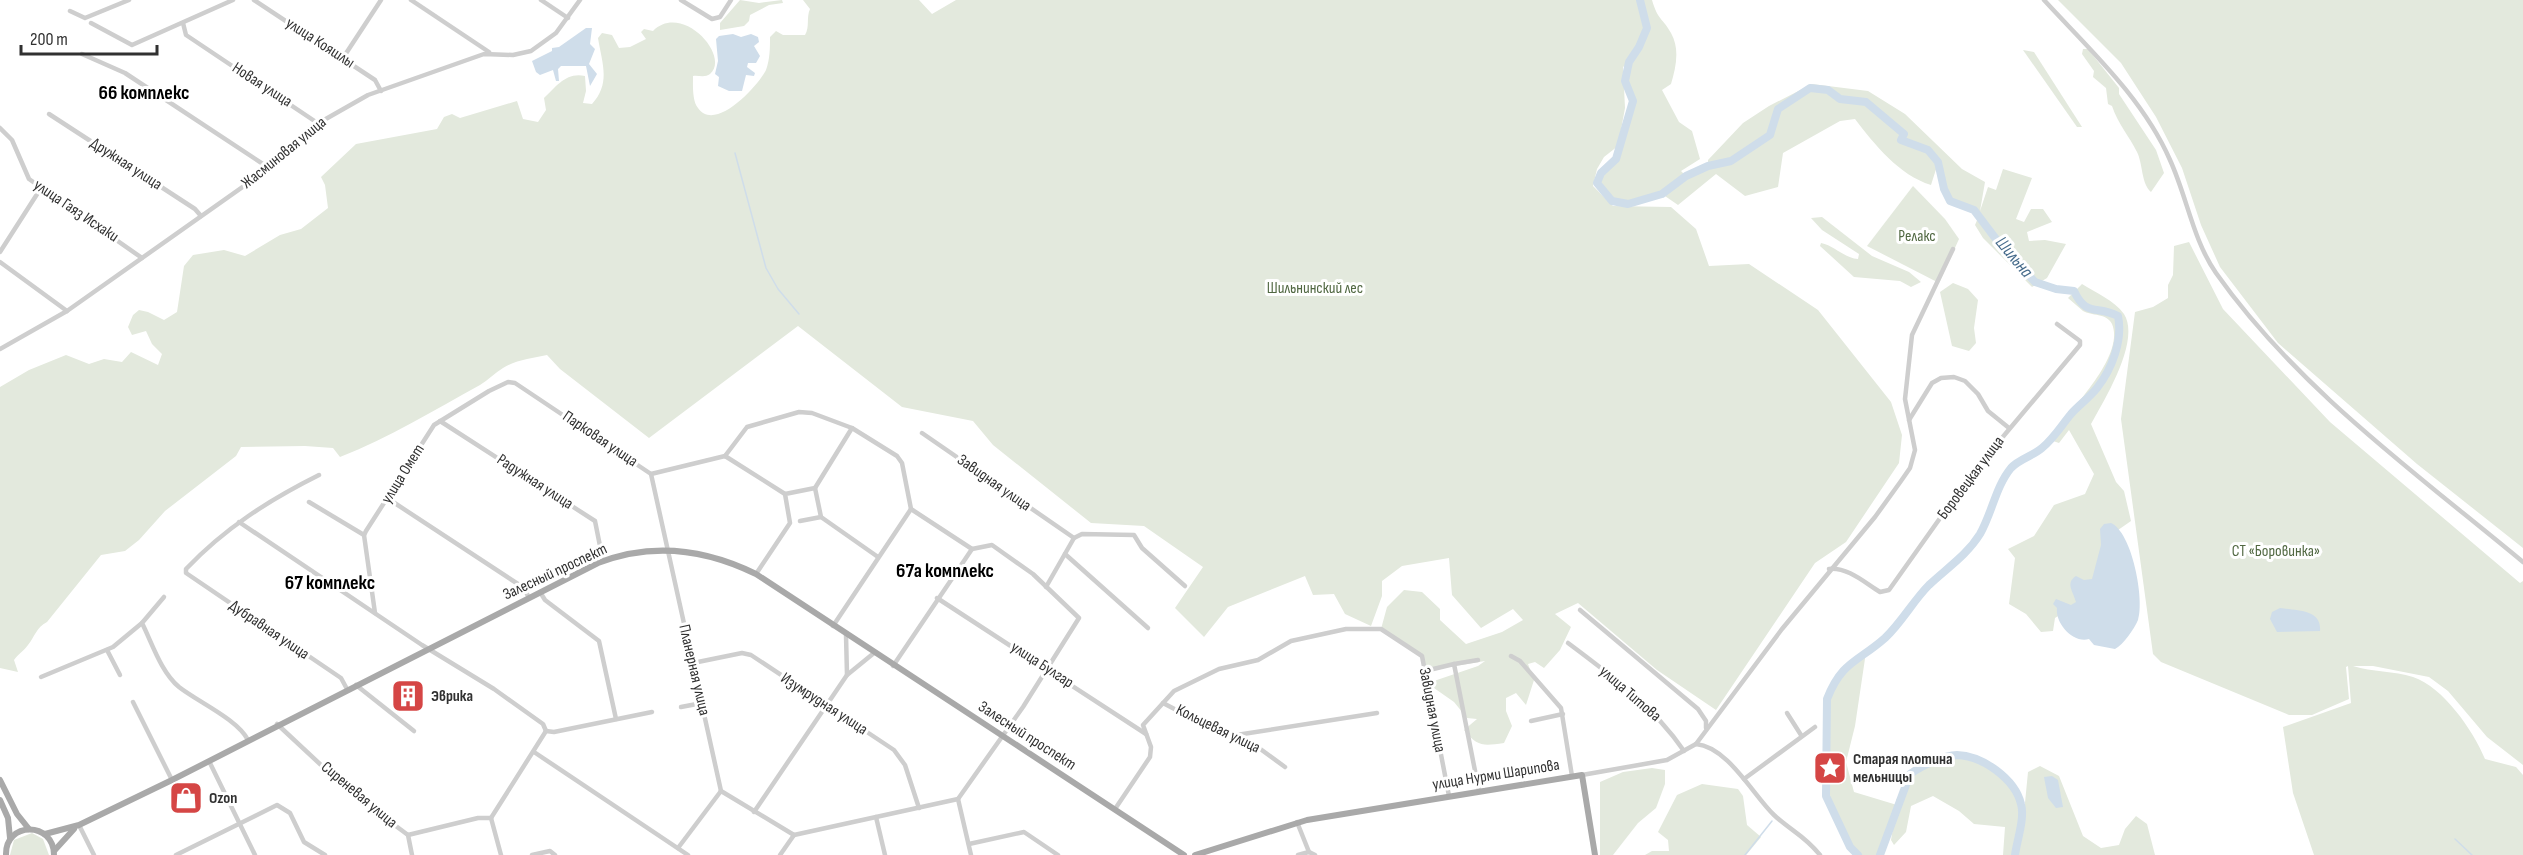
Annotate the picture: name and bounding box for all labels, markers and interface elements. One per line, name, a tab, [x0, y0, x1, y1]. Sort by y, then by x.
street label: улица Кояшлы	[282, 14, 358, 72]
scale bar	[21, 18, 158, 56]
text: 200 m	[30, 29, 68, 50]
street label: Новая улица	[228, 59, 296, 111]
district label: 66 комплекс	[98, 81, 190, 105]
street label: Жасминовая улица	[238, 113, 330, 193]
street label: Дружная улица	[86, 134, 166, 194]
street label: улица Гаяз Исхаки	[30, 176, 122, 246]
park label: Релакс	[1898, 227, 1936, 246]
water label: Шильна	[1991, 232, 2038, 282]
park label: Шильнинский лес	[1267, 279, 1363, 298]
street label: Парковая улица	[559, 407, 641, 471]
street label: Боровецкая улица	[1934, 433, 2008, 523]
street label: улица Омет	[377, 441, 429, 507]
street label: Радужная улица	[493, 450, 577, 514]
street label: Завидная улица	[953, 451, 1035, 515]
street label: Залесный проспект	[500, 540, 610, 604]
park label: СТ «Боровинка»	[2232, 542, 2320, 561]
district label: 67а комплекс	[896, 559, 994, 583]
district label: 67 комплекс	[285, 571, 375, 595]
street label: Дубравная улица	[225, 596, 313, 664]
street label: Планерная улица	[674, 623, 714, 717]
street label: улица Булгар	[1007, 638, 1077, 692]
street label: улица Титова	[1595, 662, 1665, 726]
street label: Завидная улица	[1414, 666, 1450, 754]
street label: Изумрудная улица	[777, 669, 871, 739]
building icon: Эврика	[390, 678, 426, 714]
place label: Эврика	[431, 687, 473, 706]
street label: Залесный проспект	[975, 697, 1079, 775]
street label: Кольцевая улица	[1173, 700, 1263, 758]
place icon: Старая плотина мельницы	[1812, 750, 1848, 786]
place label: Старая плотина мельницы	[1853, 750, 1952, 787]
street label: улица Нурми Шарипова	[1431, 756, 1561, 794]
street label: Сиреневая улица	[317, 758, 401, 832]
shop icon: Ozon	[168, 780, 204, 816]
place label: Ozon	[209, 789, 237, 808]

